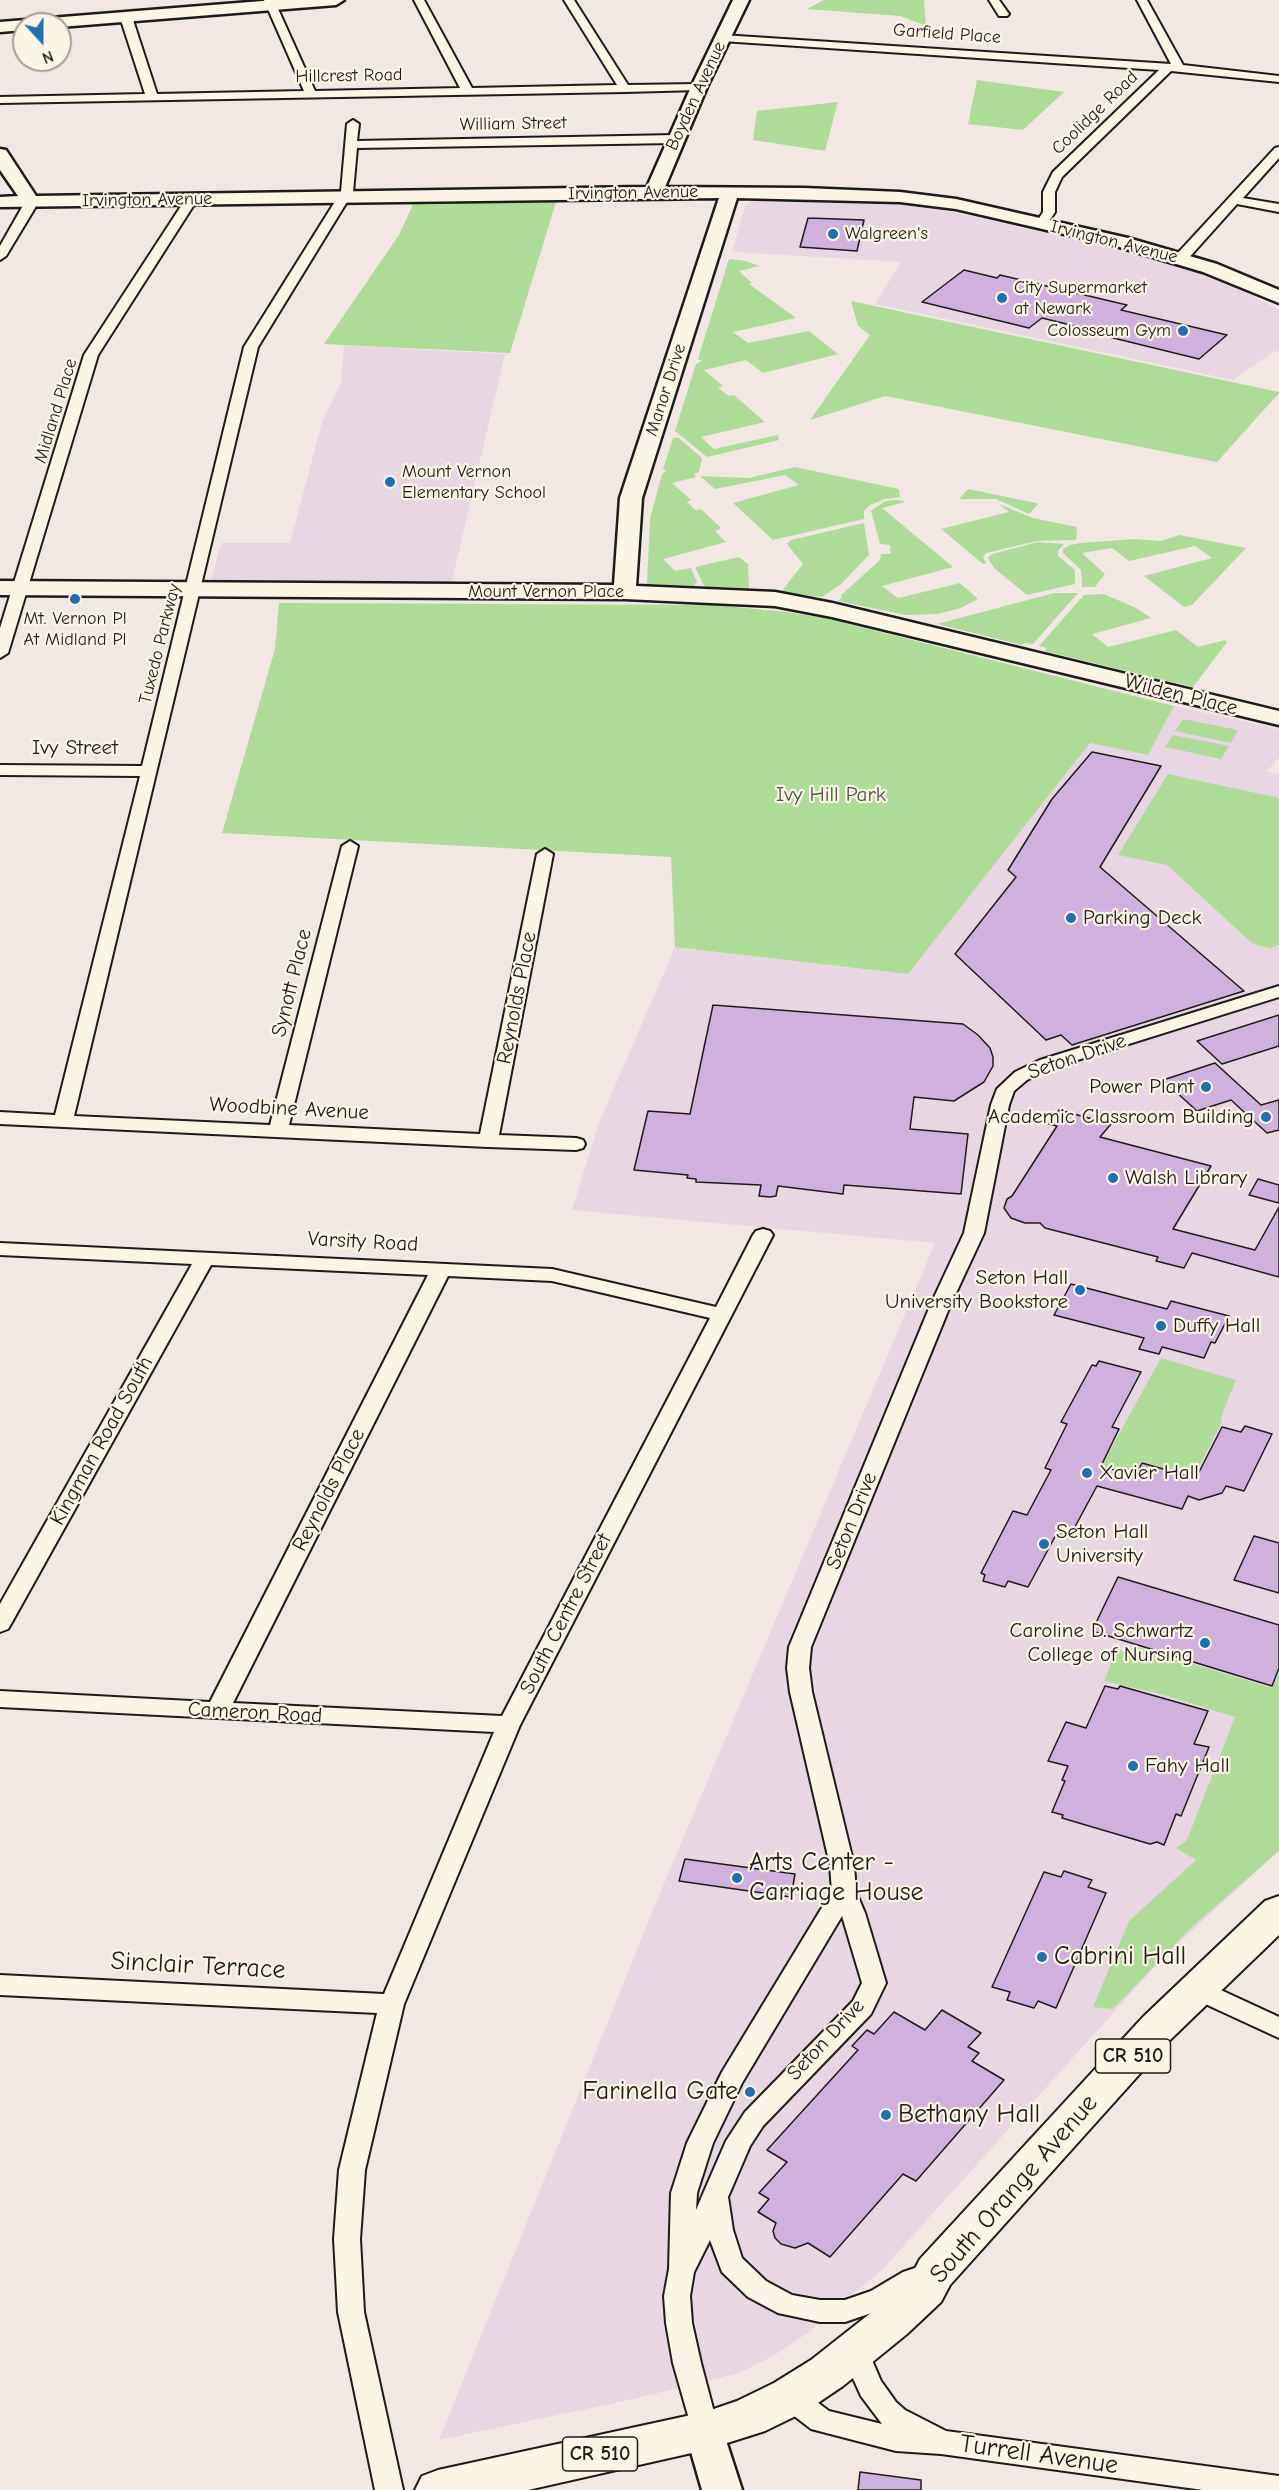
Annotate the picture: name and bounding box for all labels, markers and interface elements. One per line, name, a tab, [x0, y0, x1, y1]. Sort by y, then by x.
north arrow	[12, 12, 72, 72]
street label: Garfield Place	[892, 19, 1002, 49]
street label: Boyden Avenue	[661, 38, 731, 154]
text: N	[40, 47, 56, 67]
street label: Hillcrest Road	[295, 64, 403, 88]
street label: Coolidge Road	[1048, 67, 1142, 159]
street label: William Street	[459, 112, 567, 136]
street label: Irvington Avenue	[568, 181, 698, 205]
street label: Irvington Avenue	[82, 188, 212, 212]
street label: Irvington Avenue	[1048, 216, 1180, 268]
place label: Walgreen's	[845, 223, 928, 245]
marker: Walgreen's	[826, 227, 840, 241]
place label: City Supermarket at Newark	[1014, 277, 1147, 320]
marker: City Supermarket at Newark	[995, 291, 1009, 305]
place label: Colosseum Gym	[1047, 320, 1171, 342]
marker: Colosseum Gym	[1176, 324, 1190, 338]
street label: Manor Drive	[641, 341, 691, 439]
street label: Midland Place	[30, 356, 82, 466]
place label: Mount Vernon Elementary School	[402, 461, 546, 504]
marker: Mount Vernon Elementary School	[383, 475, 397, 489]
street label: Mount Vernon Place	[468, 581, 624, 603]
street label: Tuxedo Parkway	[135, 582, 185, 706]
marker: Mt. Vernon Pl At Midland Pl	[68, 592, 82, 606]
place label: Mt. Vernon Pl At Midland Pl	[23, 608, 127, 650]
street label: Wilden Place	[1122, 669, 1240, 721]
street label: Ivy Street	[32, 735, 118, 761]
park label: Ivy Hill Park	[776, 782, 886, 808]
place label: Parking Deck	[1083, 905, 1202, 931]
marker: Parking Deck	[1064, 911, 1078, 925]
street label: Synott Place	[266, 926, 318, 1040]
street label: Reynolds Place	[492, 930, 542, 1066]
street label: Seton Drive	[1024, 1028, 1130, 1086]
place label: Power Plant	[1089, 1074, 1194, 1100]
marker: Power Plant	[1199, 1080, 1213, 1094]
street label: Woodbine Avenue	[209, 1092, 369, 1126]
place label: Academic Classroom Building	[988, 1104, 1254, 1130]
marker: Academic Classroom Building	[1259, 1110, 1273, 1124]
place label: Walsh Library	[1125, 1165, 1247, 1191]
marker: Walsh Library	[1106, 1171, 1120, 1185]
street label: Varsity Road	[307, 1227, 419, 1257]
place label: Seton Hall University Bookstore	[885, 1265, 1068, 1315]
marker: Seton Hall University Bookstore	[1073, 1283, 1087, 1297]
place label: Duffy Hall	[1173, 1313, 1260, 1339]
marker: Duffy Hall	[1154, 1319, 1168, 1333]
street label: Kingman Road South	[45, 1352, 159, 1530]
street label: Reynolds Place	[287, 1424, 371, 1556]
place label: Xavier Hall	[1099, 1460, 1199, 1486]
marker: Xavier Hall	[1080, 1466, 1094, 1480]
street label: Seton Drive	[821, 1469, 883, 1573]
place label: Seton Hall University	[1056, 1519, 1148, 1569]
street label: South Centre Street	[515, 1530, 617, 1698]
marker: Seton Hall University	[1037, 1537, 1051, 1551]
place label: Caroline D. Schwartz College of Nursing	[1010, 1618, 1193, 1668]
marker: Caroline D. Schwartz College of Nursing	[1198, 1636, 1212, 1650]
street label: Cameron Road	[187, 1697, 323, 1729]
place label: Fahy Hall	[1145, 1753, 1230, 1779]
marker: Fahy Hall	[1126, 1759, 1140, 1773]
place label: Arts Center - Carriage House	[749, 1847, 923, 1908]
marker: Arts Center - Carriage House	[730, 1871, 744, 1885]
place label: Cabrini Hall	[1054, 1941, 1186, 1973]
street label: Sinclair Terrace	[110, 1946, 286, 1986]
marker: Cabrini Hall	[1035, 1950, 1049, 1964]
street label: Seton Drive	[782, 1994, 870, 2086]
road number: CR 510	[1096, 2039, 1170, 2073]
place label: Farinella Gate	[582, 2076, 738, 2108]
marker: Farinella Gate	[743, 2085, 757, 2099]
street label: South Orange Avenue	[923, 2088, 1105, 2290]
place label: Bethany Hall	[898, 2099, 1040, 2131]
marker: Bethany Hall	[879, 2108, 893, 2122]
street label: Turrell Avenue	[958, 2428, 1120, 2482]
road number: CR 510	[562, 2437, 638, 2471]

